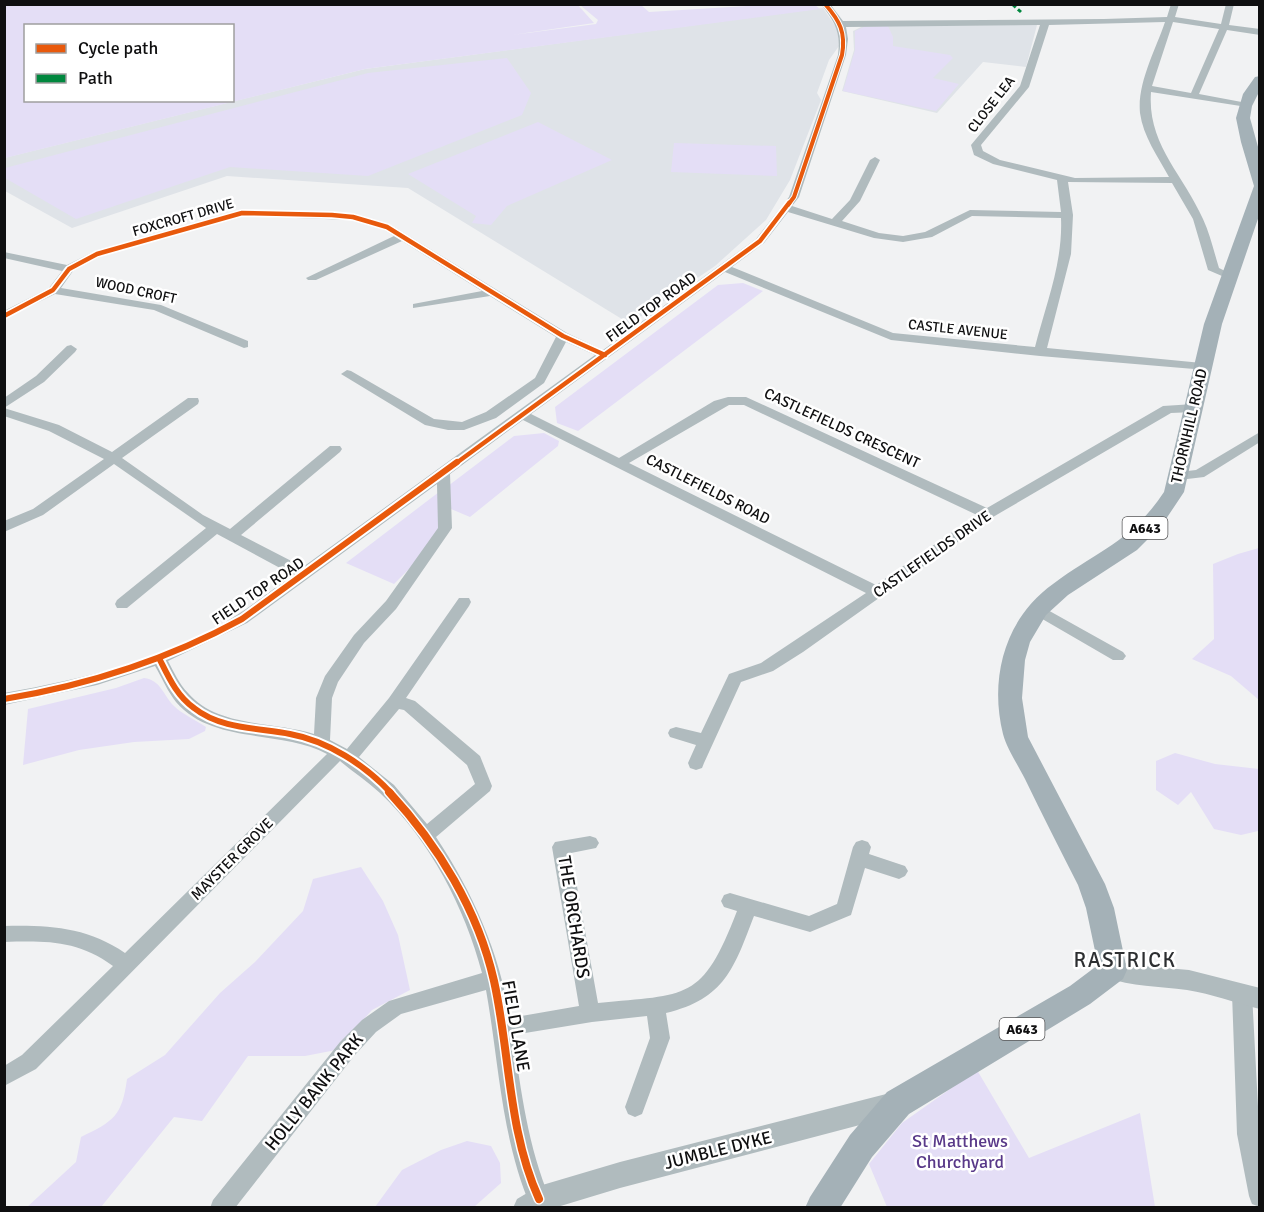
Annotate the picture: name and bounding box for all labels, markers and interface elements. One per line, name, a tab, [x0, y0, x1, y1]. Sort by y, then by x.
legend	[24, 24, 234, 102]
text: Cycle path	[78, 37, 158, 59]
text: Path	[78, 67, 113, 89]
street label: CLOSE LEA	[964, 72, 1019, 136]
street label: FOXCROFT DRIVE	[130, 195, 236, 240]
street label: FIELD TOP ROAD	[602, 268, 700, 346]
street label: WOOD CROFT	[94, 274, 178, 307]
street label: CASTLE AVENUE	[907, 316, 1009, 343]
street label: THORNHILL ROAD	[1167, 367, 1211, 485]
street label: CASTLEFIELDS CRESCENT	[761, 384, 923, 472]
street label: CASTLEFIELDS ROAD	[643, 450, 773, 528]
street label: CASTLEFIELDS DRIVE	[870, 507, 994, 601]
road number: A643	[1122, 517, 1168, 539]
street label: FIELD TOP ROAD	[208, 554, 308, 628]
street label: MAYSTER GROVE	[187, 814, 277, 904]
street label: THE ORCHARDS	[553, 854, 595, 980]
district label: RASTRICK	[1074, 947, 1176, 973]
street label: FIELD LANE	[497, 979, 535, 1073]
road number: A643	[1000, 1018, 1044, 1040]
street label: HOLLY BANK PARK	[260, 1029, 368, 1155]
street label: JUMBLE DYKE	[662, 1126, 774, 1174]
park label: St Matthews Churchyard	[912, 1130, 1008, 1173]

